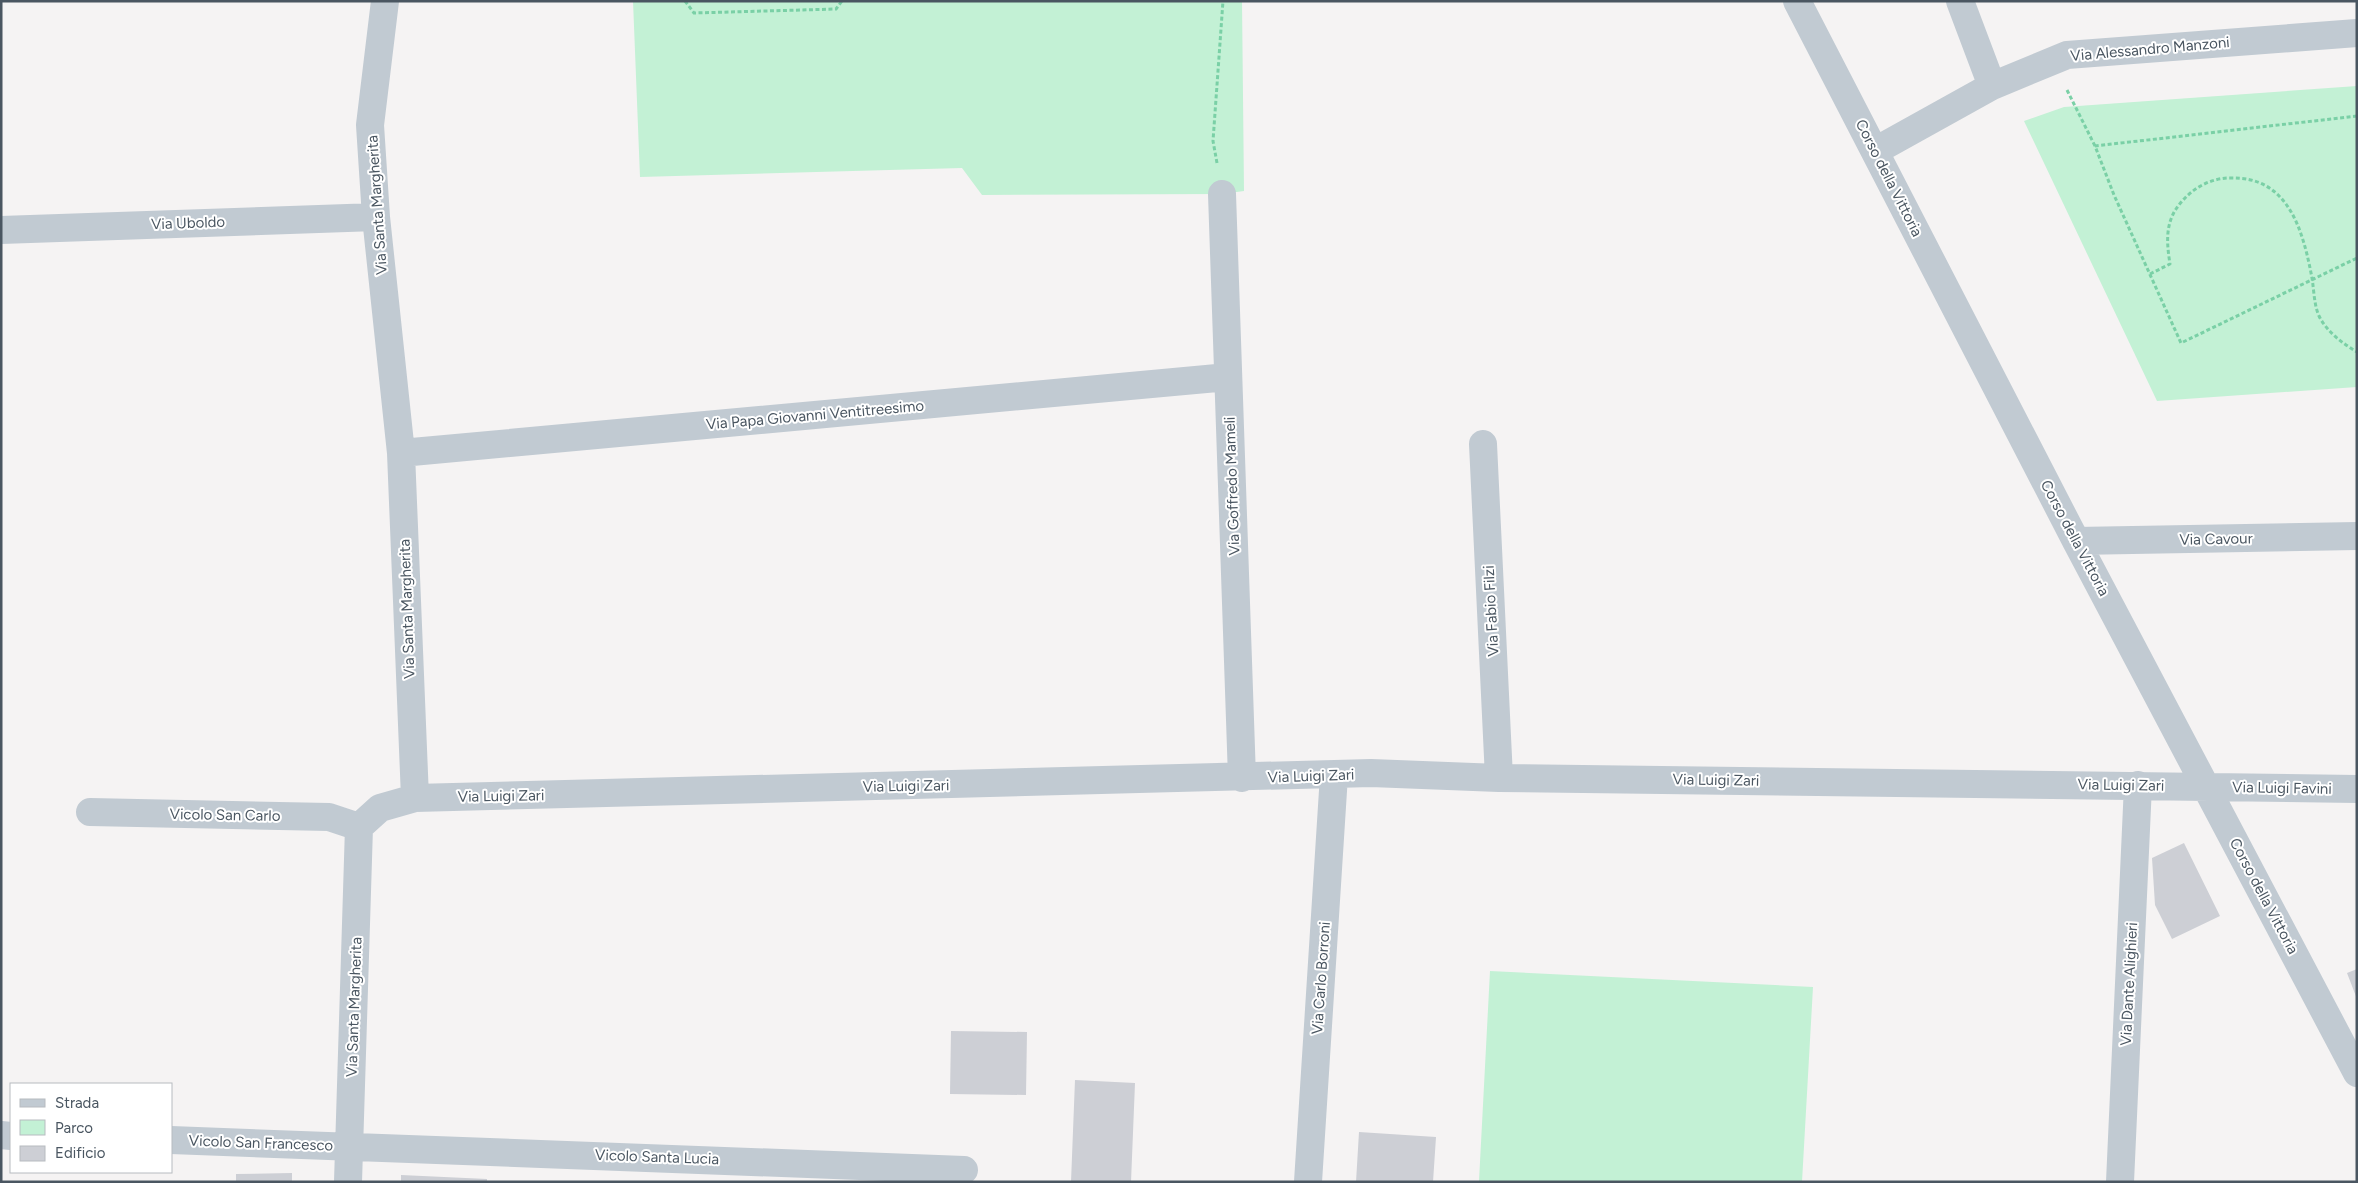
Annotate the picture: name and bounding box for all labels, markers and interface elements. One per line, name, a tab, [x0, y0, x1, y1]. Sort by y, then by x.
street label: Via Alessandro Manzoni	[2070, 33, 2230, 65]
street label: Corso della Vittoria	[1852, 116, 1926, 240]
street label: Via Santa Margherita	[363, 135, 391, 275]
street label: Via Uboldo	[151, 213, 226, 233]
street label: Via Papa Giovanni Ventitreesimo	[705, 396, 925, 433]
street label: Via Goffredo Mameli	[1221, 416, 1243, 556]
street label: Corso della Vittoria	[2037, 477, 2113, 599]
street label: Via Cavour	[2179, 529, 2253, 549]
street label: Via Santa Margherita	[396, 539, 418, 679]
street label: Via Fabio Filzi	[1480, 565, 1502, 657]
street label: Via Luigi Zari	[1267, 765, 1355, 787]
street label: Via Luigi Zari	[1673, 770, 1759, 790]
street label: Via Luigi Zari	[2078, 775, 2164, 795]
street label: Via Luigi Zari	[863, 776, 949, 796]
street label: Via Luigi Favini	[2232, 778, 2332, 798]
street label: Via Luigi Zari	[458, 786, 544, 806]
street label: Vicolo San Carlo	[169, 805, 281, 825]
street label: Corso della Vittoria	[2226, 835, 2302, 957]
street label: Via Carlo Borroni	[1308, 921, 1334, 1035]
street label: Via Dante Alighieri	[2117, 922, 2141, 1046]
street label: Via Santa Margherita	[343, 937, 365, 1077]
legend	[10, 1083, 172, 1173]
text: Strada	[55, 1094, 99, 1112]
text: Parco	[55, 1119, 93, 1137]
street label: Vicolo San Francesco	[188, 1131, 334, 1155]
text: Edificio	[55, 1144, 106, 1162]
street label: Vicolo Santa Lucia	[595, 1146, 719, 1168]

